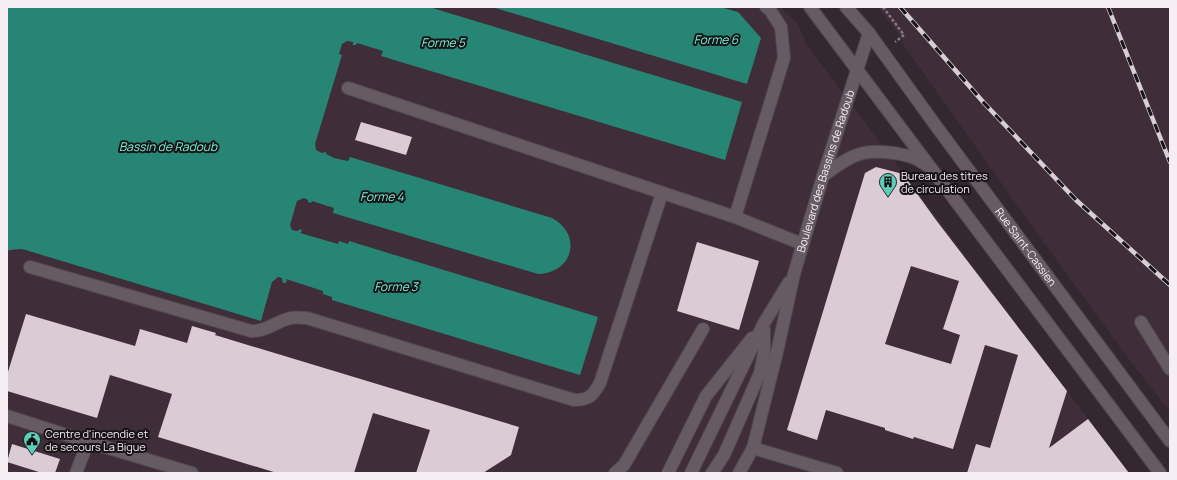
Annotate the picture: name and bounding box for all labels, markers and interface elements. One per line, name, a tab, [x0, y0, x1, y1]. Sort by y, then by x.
water label: Forme 6	[694, 31, 740, 48]
water label: Forme 5	[421, 34, 466, 51]
street label: Boulevard des Bassins de Radoub	[793, 87, 857, 254]
water label: Bassin de Radoub	[119, 138, 218, 155]
place label: Bureau des titres de circulation	[901, 168, 988, 196]
building icon: Bureau des titres de circulation	[878, 172, 898, 197]
water label: Forme 4	[360, 188, 405, 205]
street label: Rue Saint-Cassien	[992, 204, 1060, 289]
water label: Forme 3	[374, 278, 419, 295]
place label: Centre d'incendie et de secours La Bigue	[45, 426, 148, 454]
public building icon: Centre d'incendie et de secours La Bigue	[22, 430, 42, 455]

